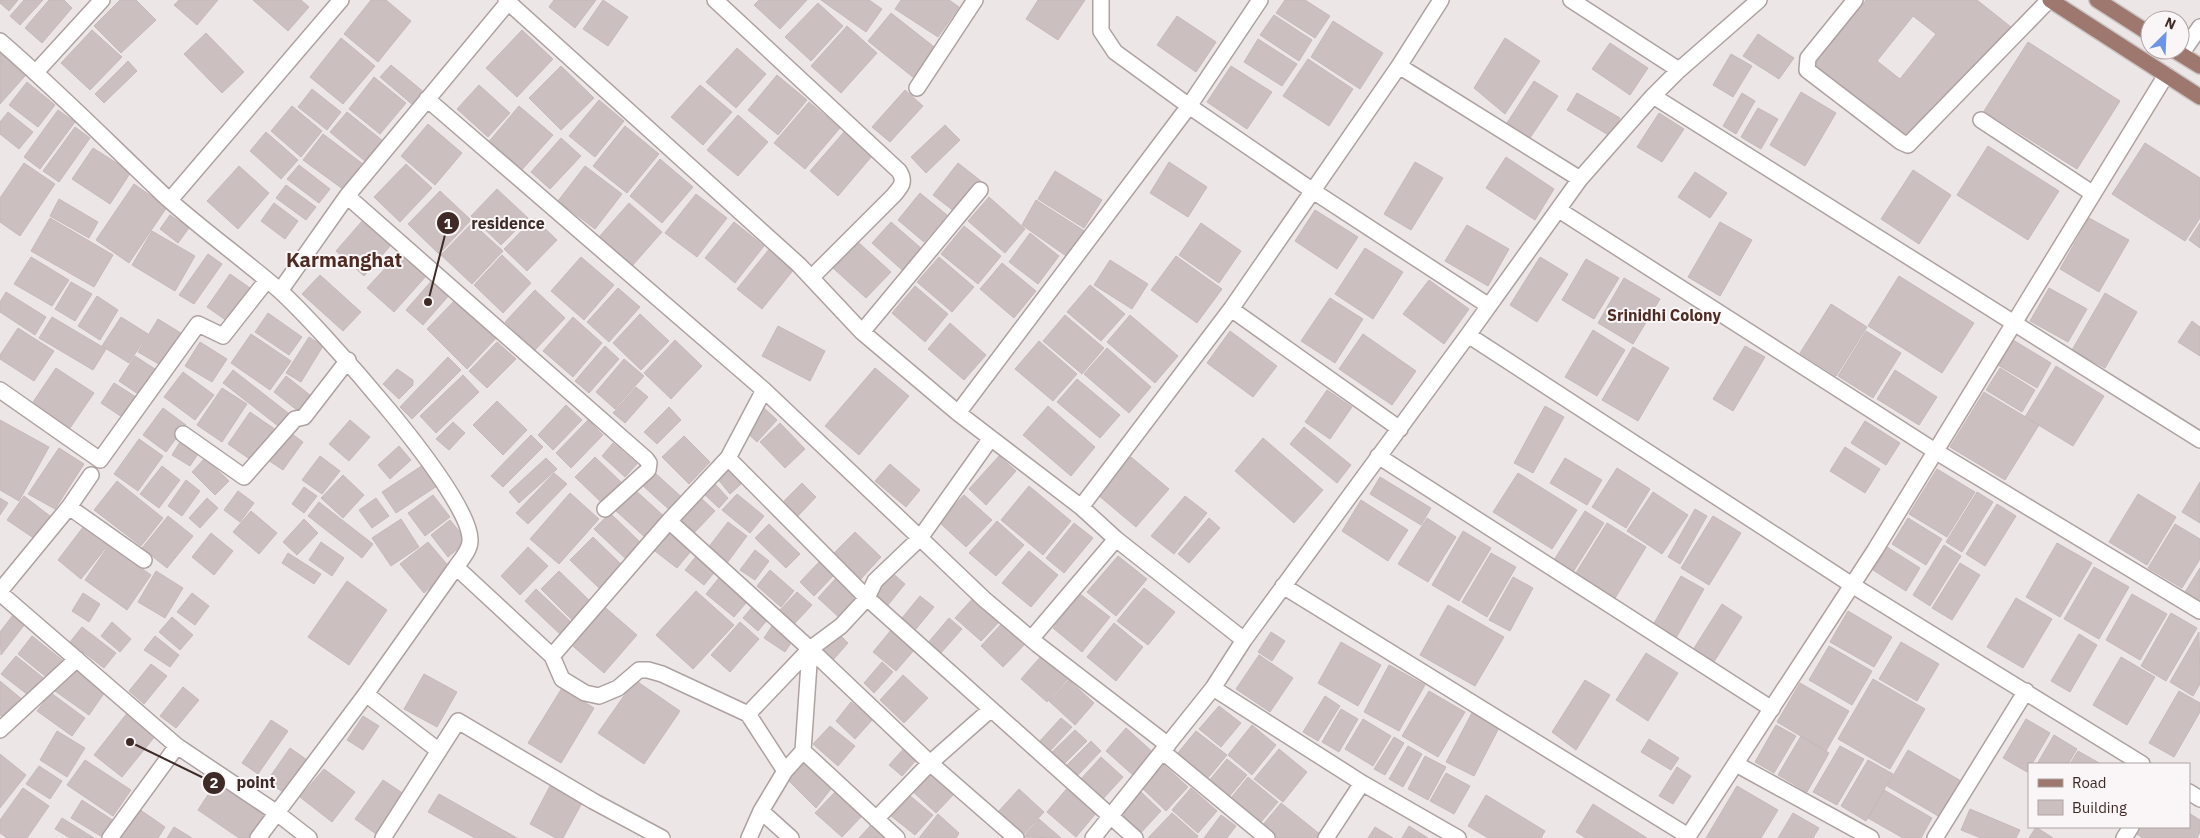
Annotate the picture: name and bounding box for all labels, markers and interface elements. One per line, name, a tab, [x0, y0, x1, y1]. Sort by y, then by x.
north arrow	[2140, 10, 2190, 60]
text: N	[2162, 13, 2179, 33]
callout: residence	[436, 208, 554, 239]
text: residence	[471, 213, 545, 233]
text: 1	[443, 214, 453, 233]
district label: Karmanghat	[286, 246, 402, 273]
district label: Srinidhi Colony	[1607, 305, 1721, 325]
legend	[2028, 763, 2190, 828]
callout: point	[202, 767, 286, 798]
text: point	[237, 772, 276, 792]
text: 2	[209, 773, 219, 792]
text: Road	[2072, 773, 2107, 792]
text: Building	[2072, 798, 2127, 817]

